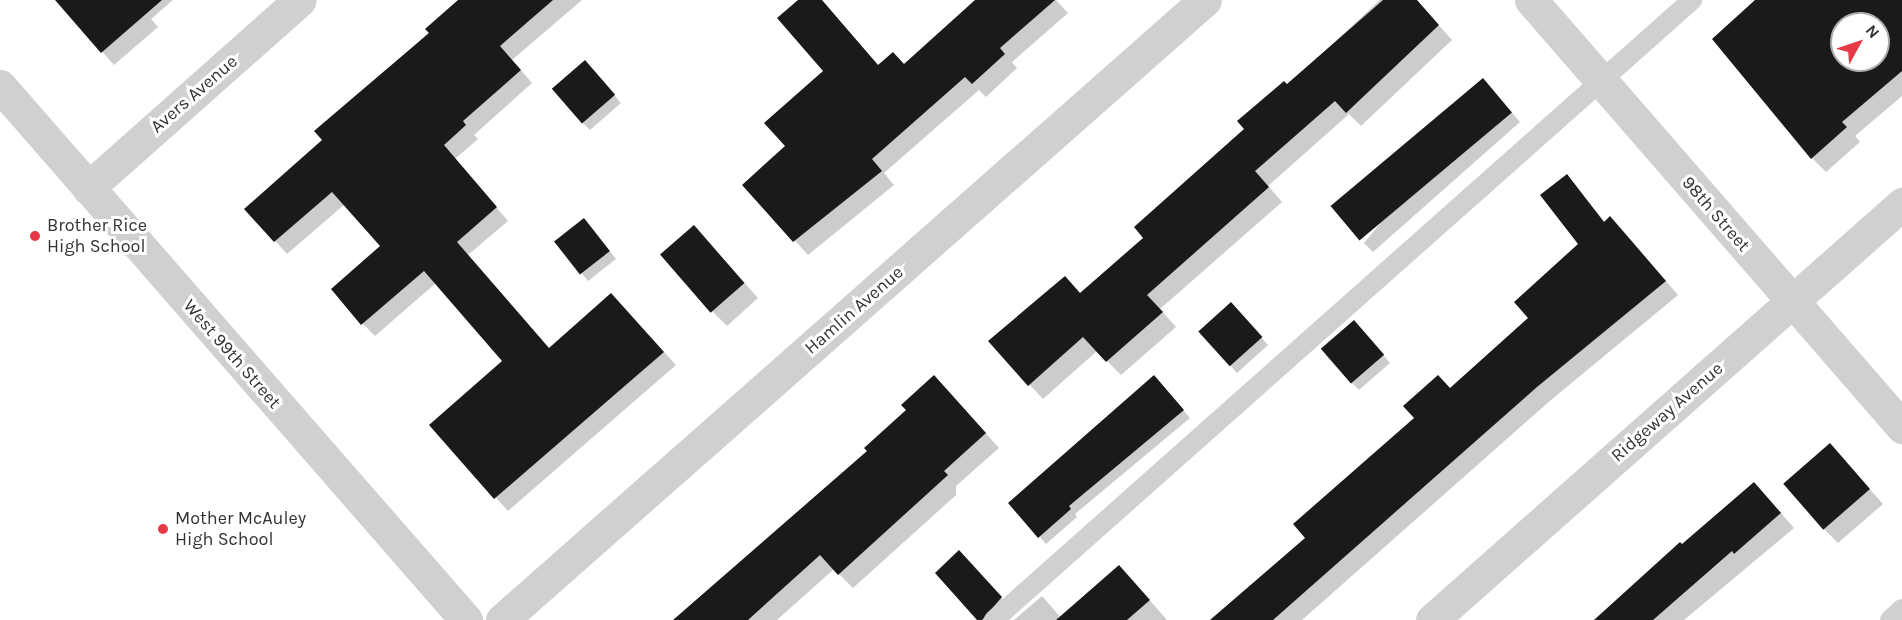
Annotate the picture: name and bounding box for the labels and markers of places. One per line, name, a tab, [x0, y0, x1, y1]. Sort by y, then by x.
place label: Brother Rice High School	[47, 215, 147, 258]
marker: Brother Rice High School	[28, 229, 42, 243]
place label: Mother McAuley High School	[175, 508, 306, 550]
marker: Mother McAuley High School	[156, 522, 170, 536]

